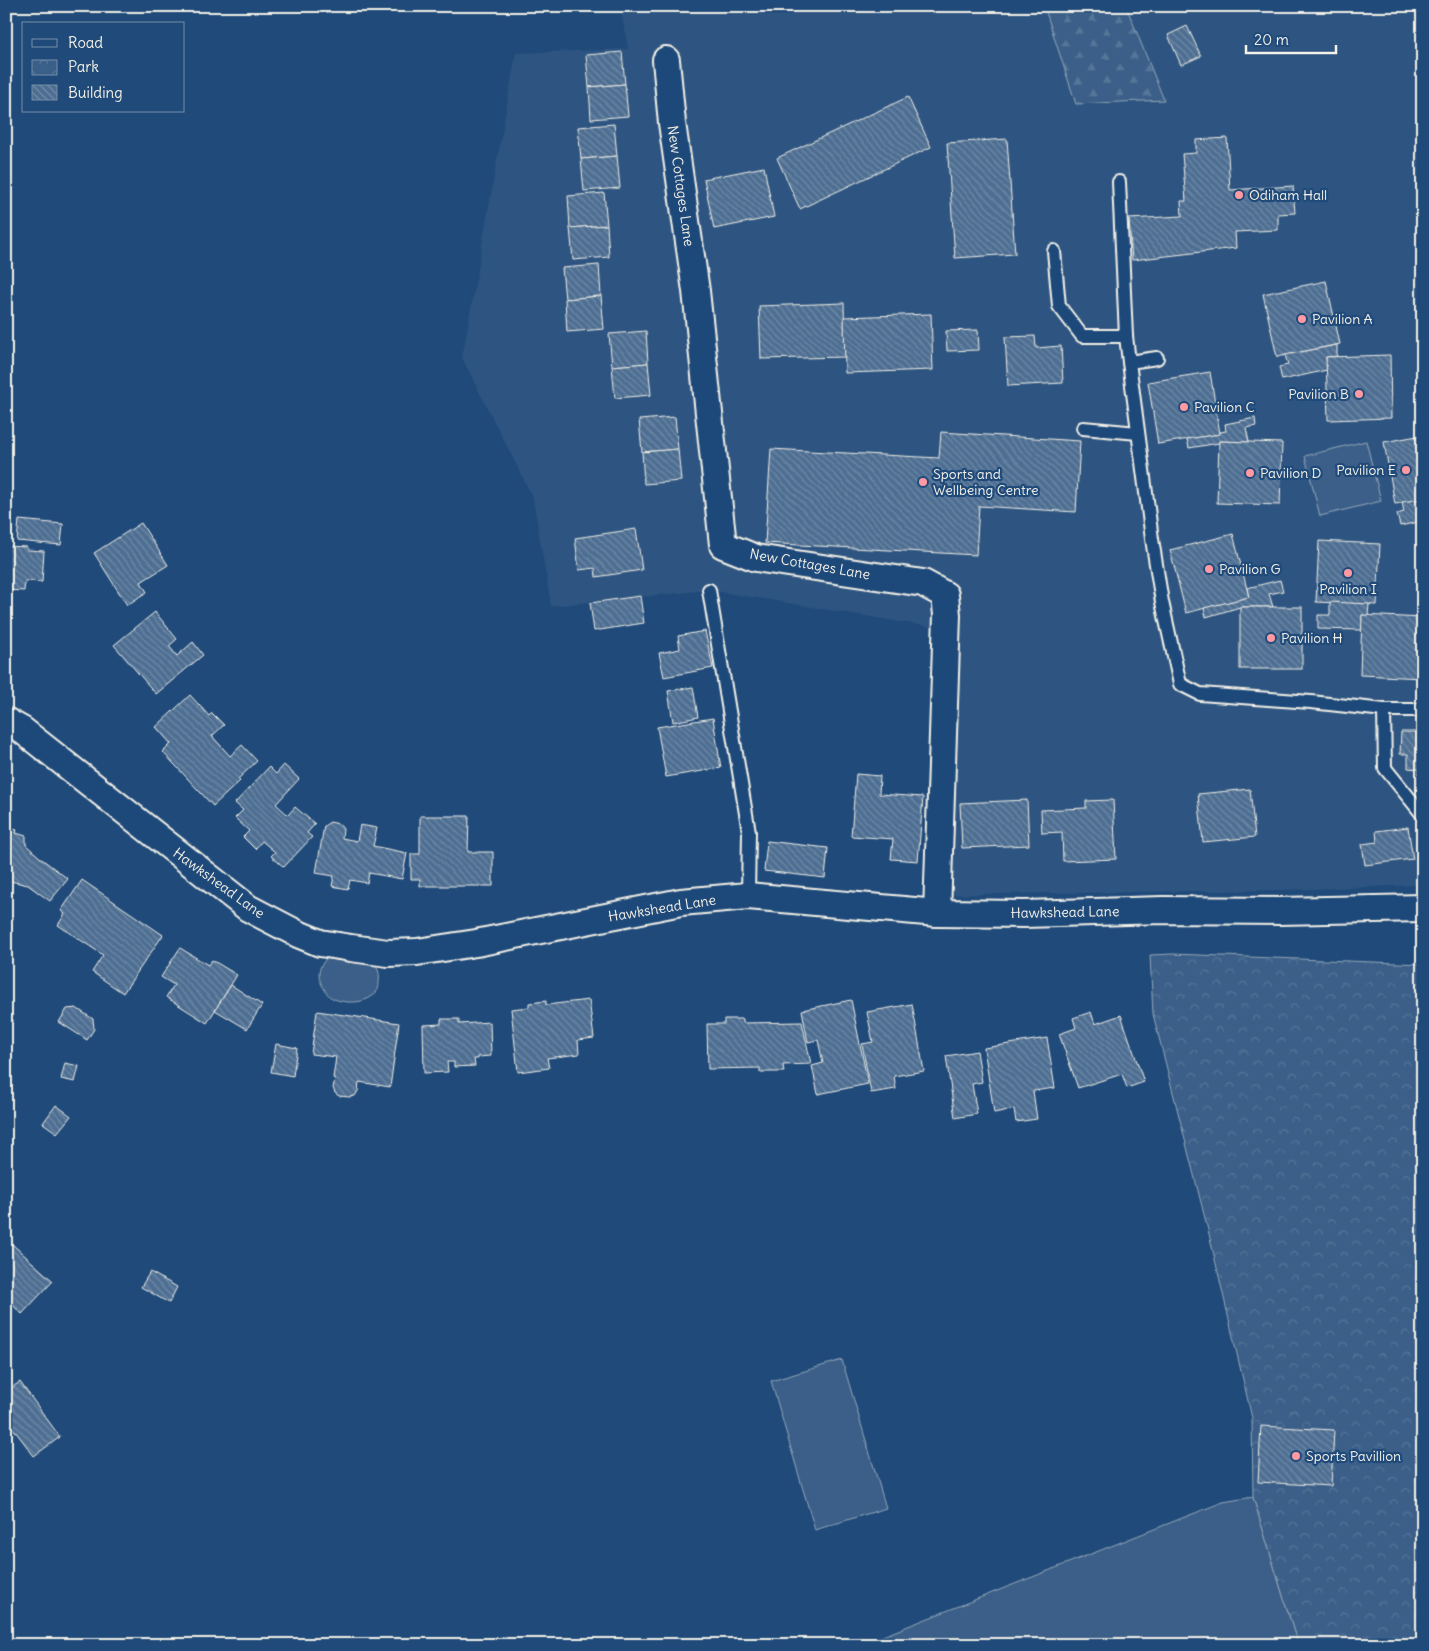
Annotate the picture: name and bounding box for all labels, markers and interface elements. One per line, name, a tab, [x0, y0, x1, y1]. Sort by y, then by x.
legend	[22, 22, 185, 112]
scale bar	[1246, 22, 1336, 54]
text: 20 m	[1254, 30, 1289, 49]
text: Road	[68, 33, 103, 52]
text: Park	[68, 57, 99, 76]
text: Building	[68, 83, 123, 102]
street label: New Cottages Lane	[664, 124, 698, 248]
place label: Odiham Hall	[1249, 186, 1327, 204]
marker: Odiham Hall	[1233, 189, 1245, 201]
place label: Pavilion A	[1312, 310, 1373, 328]
marker: Pavilion A	[1296, 313, 1308, 325]
place label: Pavilion B	[1288, 385, 1349, 403]
marker: Pavilion B	[1353, 388, 1365, 400]
place label: Pavilion C	[1194, 398, 1255, 416]
marker: Pavilion C	[1178, 401, 1190, 413]
place label: Pavilion E	[1336, 461, 1396, 479]
place label: Pavilion D	[1260, 464, 1322, 482]
marker: Pavilion E	[1400, 464, 1412, 476]
place label: Sports and Wellbeing Centre	[933, 465, 1039, 499]
marker: Pavilion D	[1244, 467, 1256, 479]
marker: Sports and Wellbeing Centre	[917, 476, 929, 488]
street label: New Cottages Lane	[748, 545, 872, 583]
place label: Pavilion G	[1219, 560, 1281, 578]
marker: Pavilion G	[1203, 563, 1215, 575]
marker: Pavilion I	[1342, 567, 1354, 579]
place label: Pavilion I	[1319, 580, 1377, 598]
place label: Pavilion H	[1281, 629, 1343, 647]
marker: Pavilion H	[1265, 632, 1277, 644]
street label: Hawkshead Lane	[170, 844, 268, 922]
street label: Hawkshead Lane	[607, 891, 717, 925]
street label: Hawkshead Lane	[1010, 902, 1120, 922]
place label: Sports Pavillion	[1306, 1447, 1401, 1465]
marker: Sports Pavillion	[1290, 1450, 1302, 1462]

